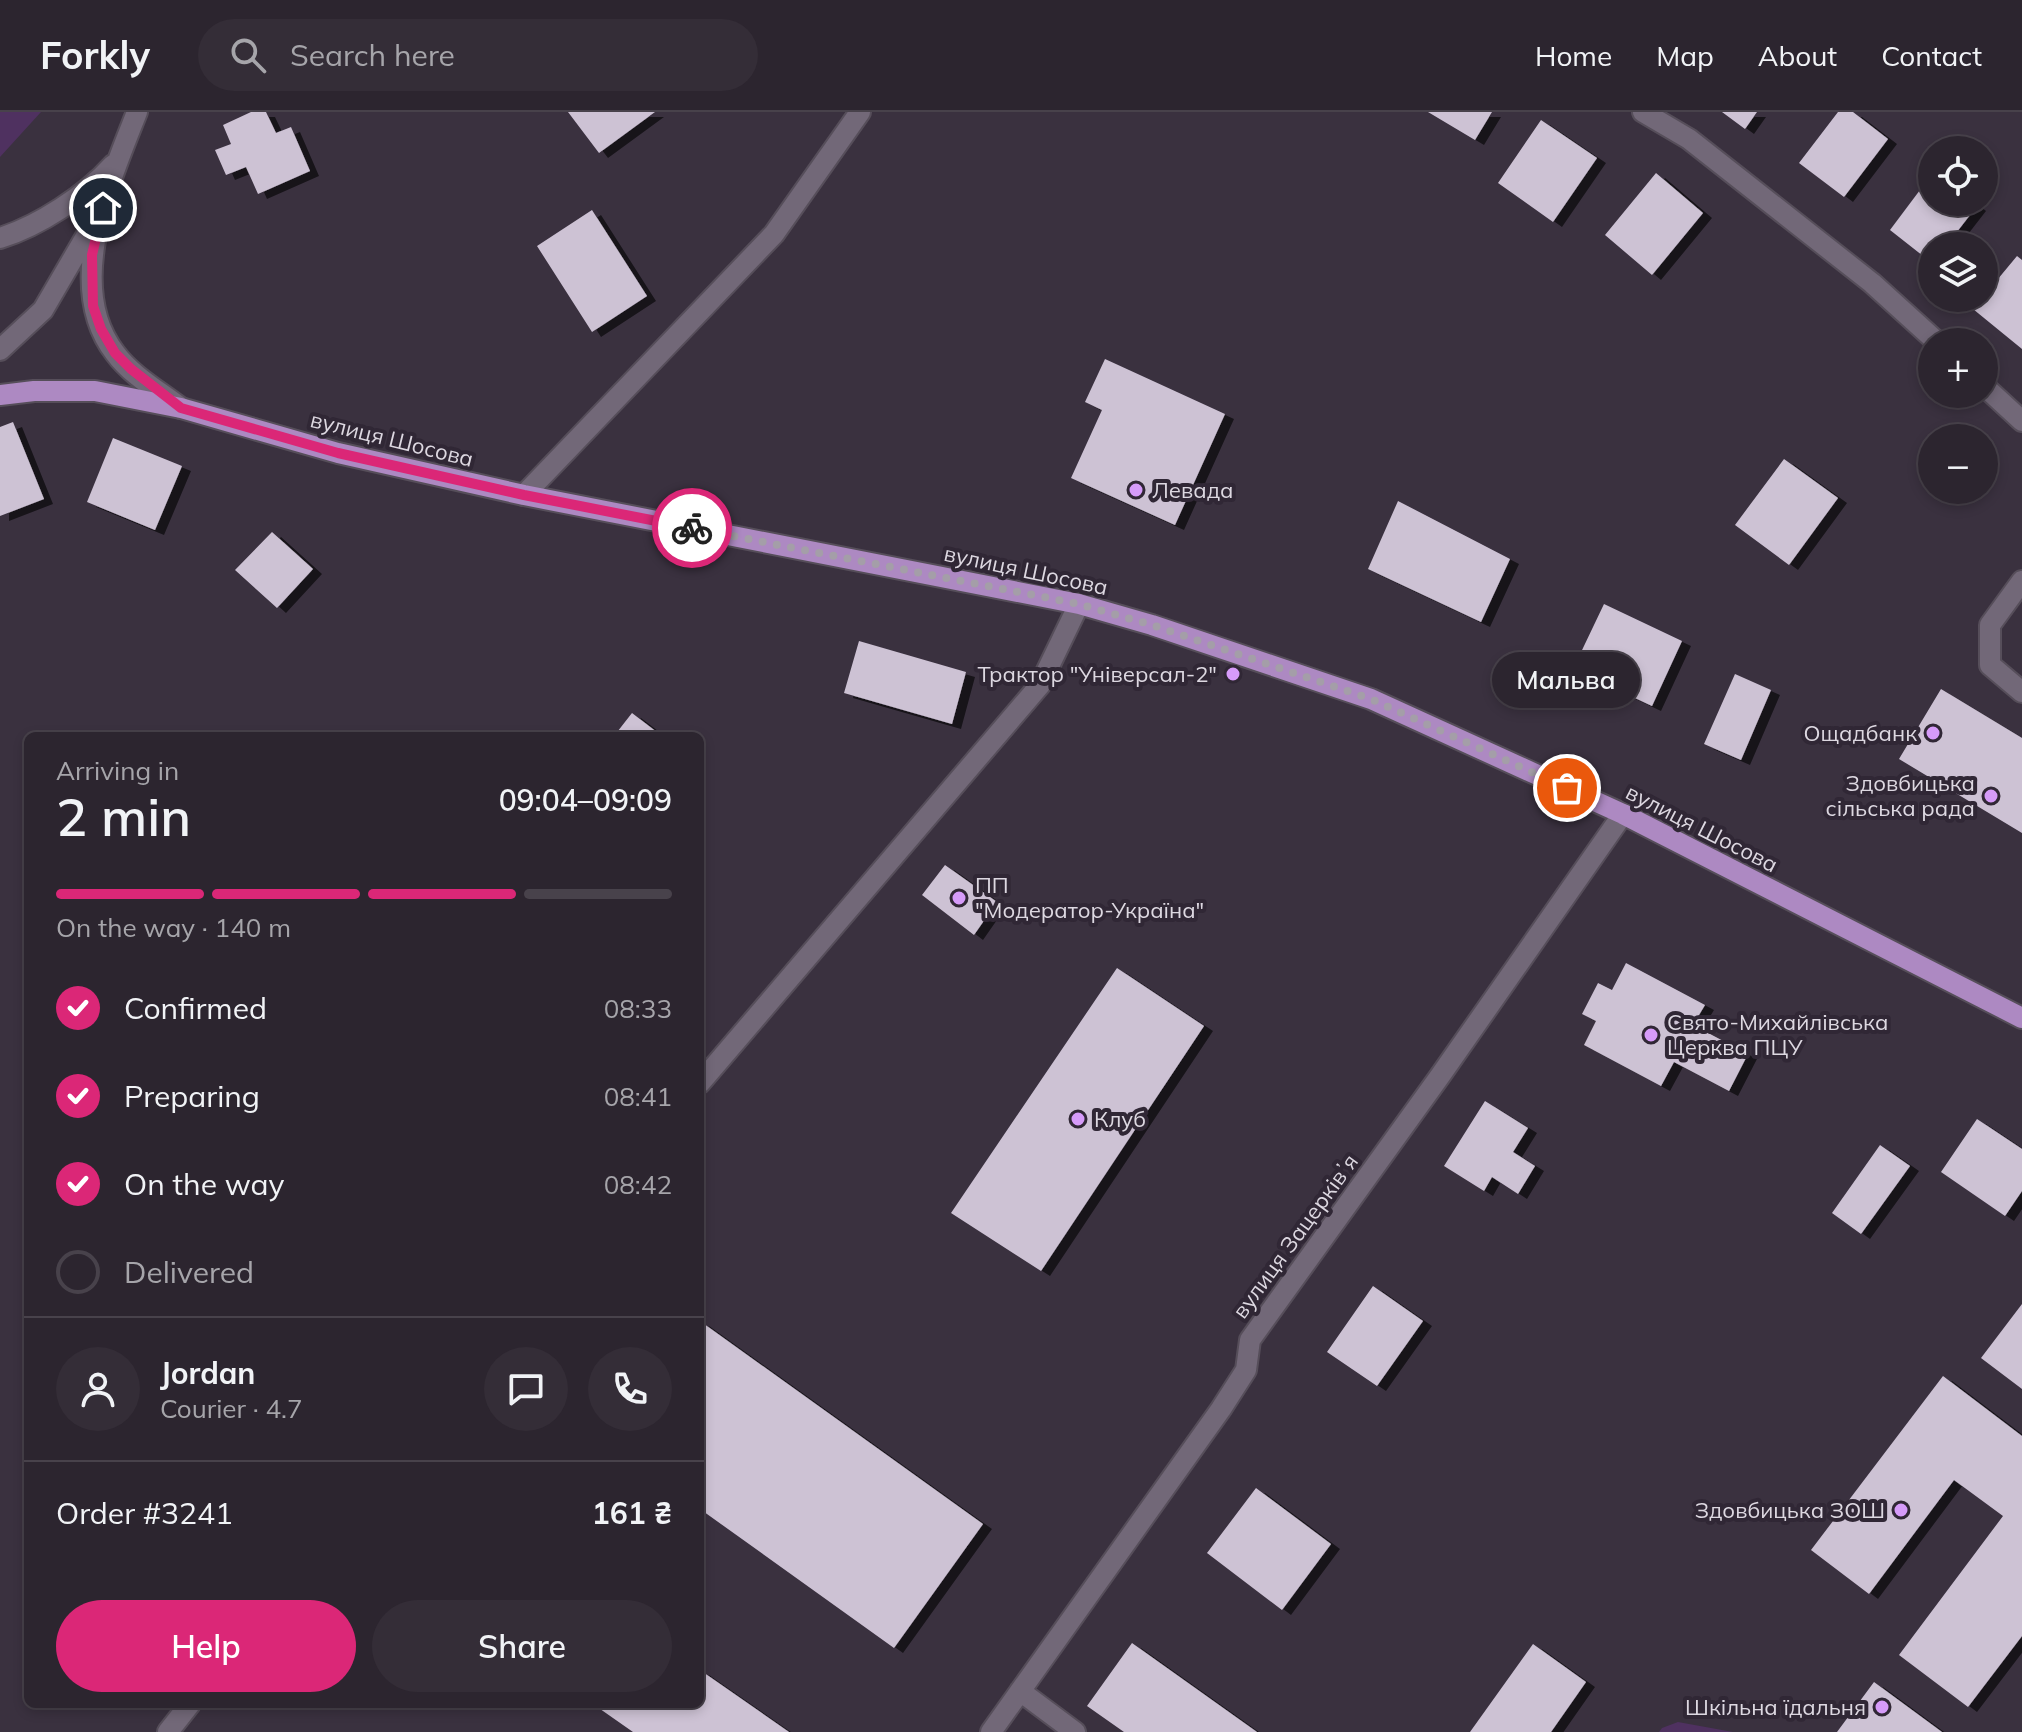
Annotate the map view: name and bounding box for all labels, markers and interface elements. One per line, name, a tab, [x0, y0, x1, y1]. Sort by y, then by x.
search box	[198, 19, 758, 91]
text: Forkly	[40, 31, 150, 79]
icon: search	[226, 33, 270, 77]
text: Search here	[290, 36, 455, 74]
text: Home	[1535, 38, 1612, 73]
text: Map	[1656, 38, 1714, 73]
text: About	[1758, 38, 1837, 73]
text: Contact	[1881, 38, 1982, 73]
map controls	[1918, 136, 1998, 504]
button: locate	[1918, 136, 1998, 216]
pin	[69, 174, 137, 242]
icon: home	[81, 186, 125, 230]
button: layers	[1918, 232, 1998, 312]
button: +	[1918, 328, 1998, 408]
street label: вулиця Шосова	[308, 405, 476, 473]
button: −	[1918, 424, 1998, 504]
place label: Левада	[1152, 476, 1233, 504]
marker: Левада	[1127, 481, 1145, 499]
courier	[652, 488, 732, 568]
icon: bike	[670, 506, 714, 550]
street label: вулиця Шосова	[941, 539, 1111, 601]
callout: Мальва	[1493, 652, 1641, 708]
place label: Трактор "Універсал-2"	[978, 660, 1217, 688]
text: Мальва	[1516, 663, 1616, 696]
marker: Трактор "Універсал-2"	[1224, 665, 1242, 683]
place label: Ощадбанк	[1803, 719, 1917, 747]
marker: Ощадбанк	[1924, 724, 1942, 742]
text: Arriving in	[56, 754, 179, 787]
pin	[1533, 754, 1601, 822]
icon: bag	[1545, 766, 1589, 810]
place label: Здовбицька сільська рада	[1826, 769, 1975, 822]
street label: вулиця Шосова	[1621, 778, 1783, 878]
text: 09:04–09:09	[499, 781, 672, 819]
text: 2 min	[56, 784, 191, 849]
marker: Здовбицька сільська рада	[1982, 787, 2000, 805]
place label: ПП "Модератор-Україна"	[975, 871, 1204, 924]
marker: ПП "Модератор-Україна"	[950, 889, 968, 907]
text: On the way · 140 m	[56, 911, 291, 944]
icon: check	[56, 986, 100, 1030]
text: Confirmed	[124, 989, 267, 1027]
text: 08:33	[604, 992, 672, 1025]
place label: Свято-Михайлівська Церква ПЦУ	[1667, 1008, 1888, 1061]
marker: Свято-Михайлівська Церква ПЦУ	[1642, 1026, 1660, 1044]
icon: check	[56, 1074, 100, 1118]
text: Preparing	[124, 1077, 260, 1115]
text: 08:41	[604, 1080, 672, 1113]
place label: Клуб	[1094, 1105, 1146, 1133]
marker: Клуб	[1069, 1110, 1087, 1128]
street label: вулиця Зацерківʼя	[1226, 1148, 1364, 1324]
icon: check	[56, 1162, 100, 1206]
text: On the way	[124, 1165, 284, 1203]
text: 08:42	[604, 1168, 672, 1201]
text: Delivered	[124, 1253, 254, 1291]
button: person	[56, 1347, 140, 1431]
button: chat	[484, 1347, 568, 1431]
button: phone	[588, 1347, 672, 1431]
text: Jordan	[160, 1354, 255, 1392]
text: Courier · 4.7	[160, 1392, 303, 1425]
text: Order #3241	[56, 1494, 233, 1532]
text: 161 ₴	[592, 1494, 672, 1532]
place label: Здовбицька ЗОШ	[1695, 1496, 1885, 1524]
marker: Здовбицька ЗОШ	[1892, 1501, 1910, 1519]
button: Help	[56, 1600, 356, 1692]
button: Share	[372, 1600, 672, 1692]
place label: Шкільна їдальня	[1685, 1693, 1866, 1721]
marker: Шкільна їдальня	[1873, 1698, 1891, 1716]

